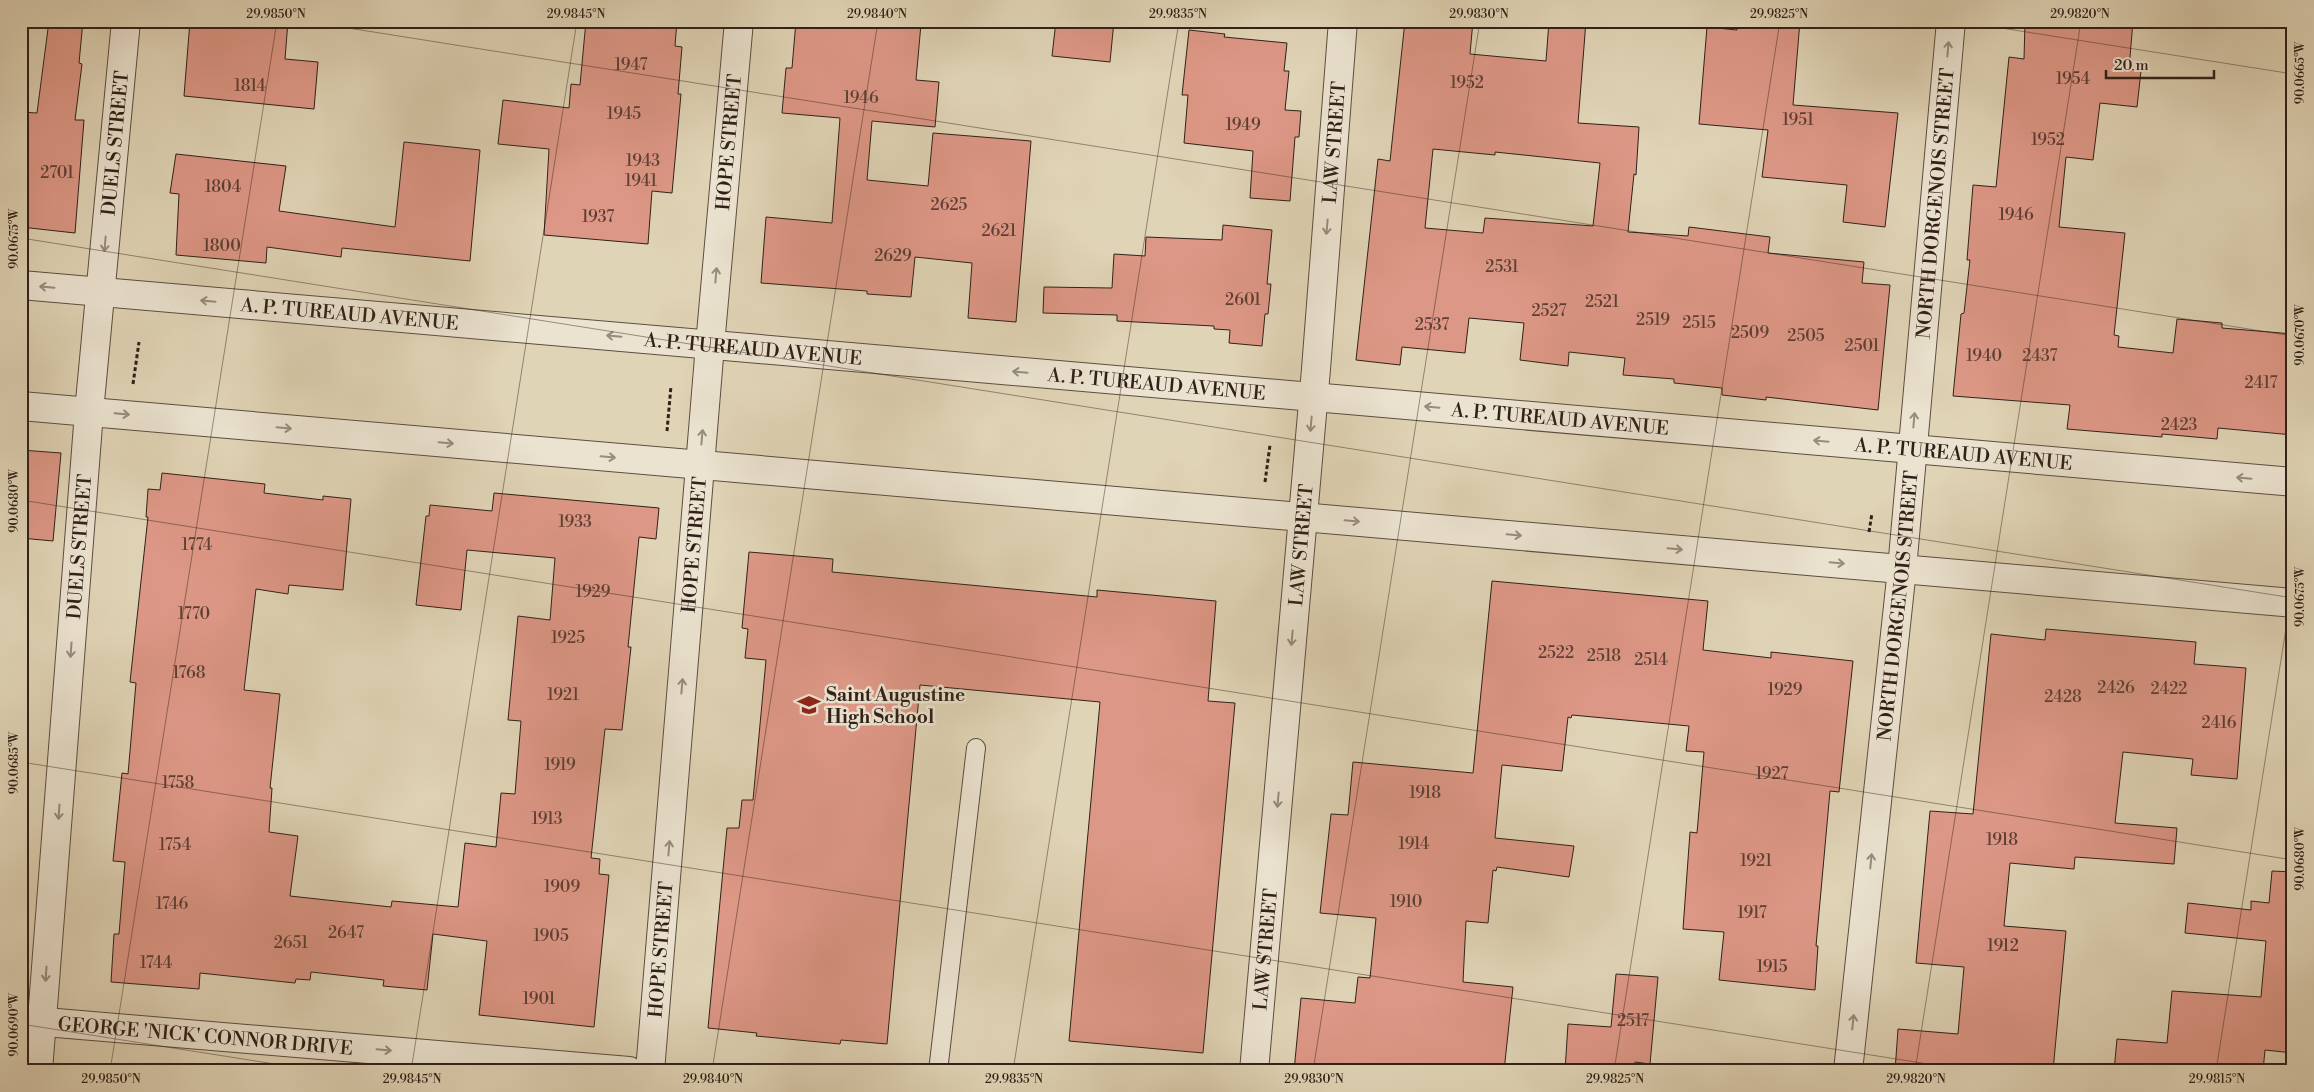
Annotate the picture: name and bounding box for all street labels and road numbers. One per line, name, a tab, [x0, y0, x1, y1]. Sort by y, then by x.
street label: NORTH DORGENOIS STREET	[1912, 67, 1960, 340]
street label: DUELS STREET	[97, 70, 134, 217]
street label: HOPE STREET	[711, 73, 747, 212]
street label: LAW STREET	[1318, 81, 1351, 204]
street label: A. P. TUREAUD AVENUE	[239, 293, 460, 336]
street label: A. P. TUREAUD AVENUE	[642, 328, 863, 371]
street label: A. P. TUREAUD AVENUE	[1046, 363, 1267, 406]
street label: A. P. TUREAUD AVENUE	[1449, 398, 1670, 441]
street label: A. P. TUREAUD AVENUE	[1853, 433, 2074, 476]
street label: NORTH DORGENOIS STREET	[1873, 470, 1924, 742]
street label: DUELS STREET	[62, 473, 97, 620]
street label: HOPE STREET	[677, 476, 712, 614]
street label: LAW STREET	[1284, 483, 1319, 607]
street label: HOPE STREET	[643, 880, 679, 1019]
street label: LAW STREET	[1248, 888, 1283, 1012]
street label: GEORGE 'NICK' CONNOR DRIVE	[57, 1012, 354, 1061]

